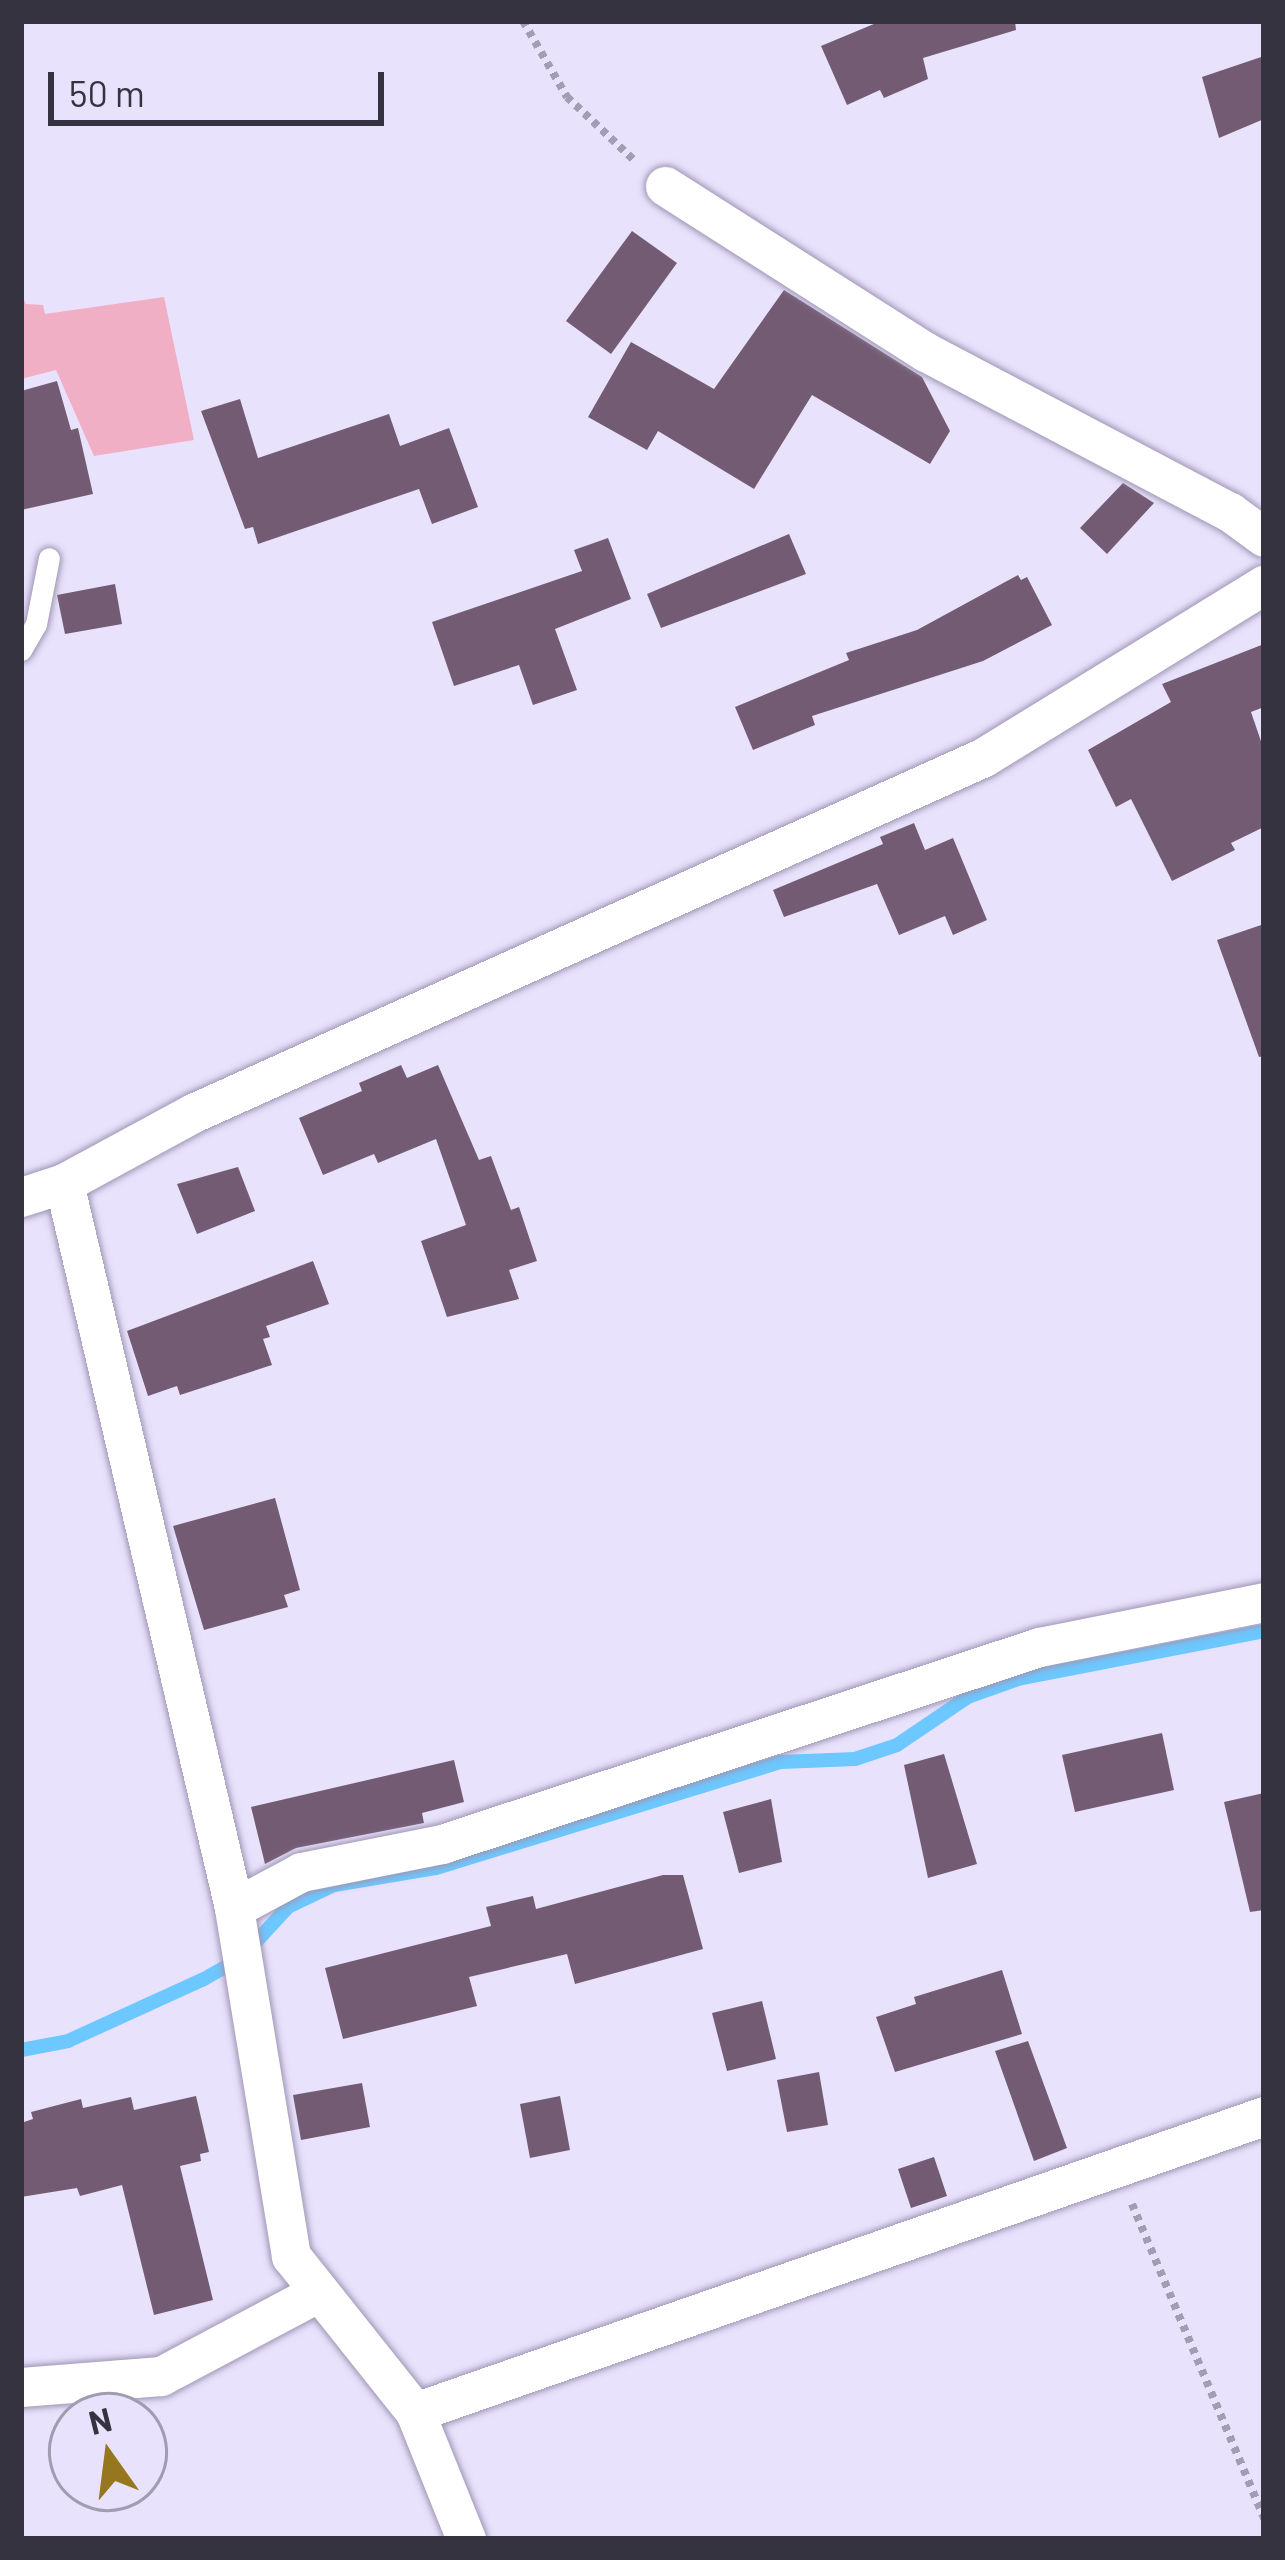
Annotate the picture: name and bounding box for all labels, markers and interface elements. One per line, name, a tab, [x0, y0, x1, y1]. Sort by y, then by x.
scale bar	[54, 48, 390, 122]
text: 50 m	[69, 71, 145, 114]
north arrow	[48, 2392, 168, 2512]
text: N	[85, 2398, 115, 2442]

